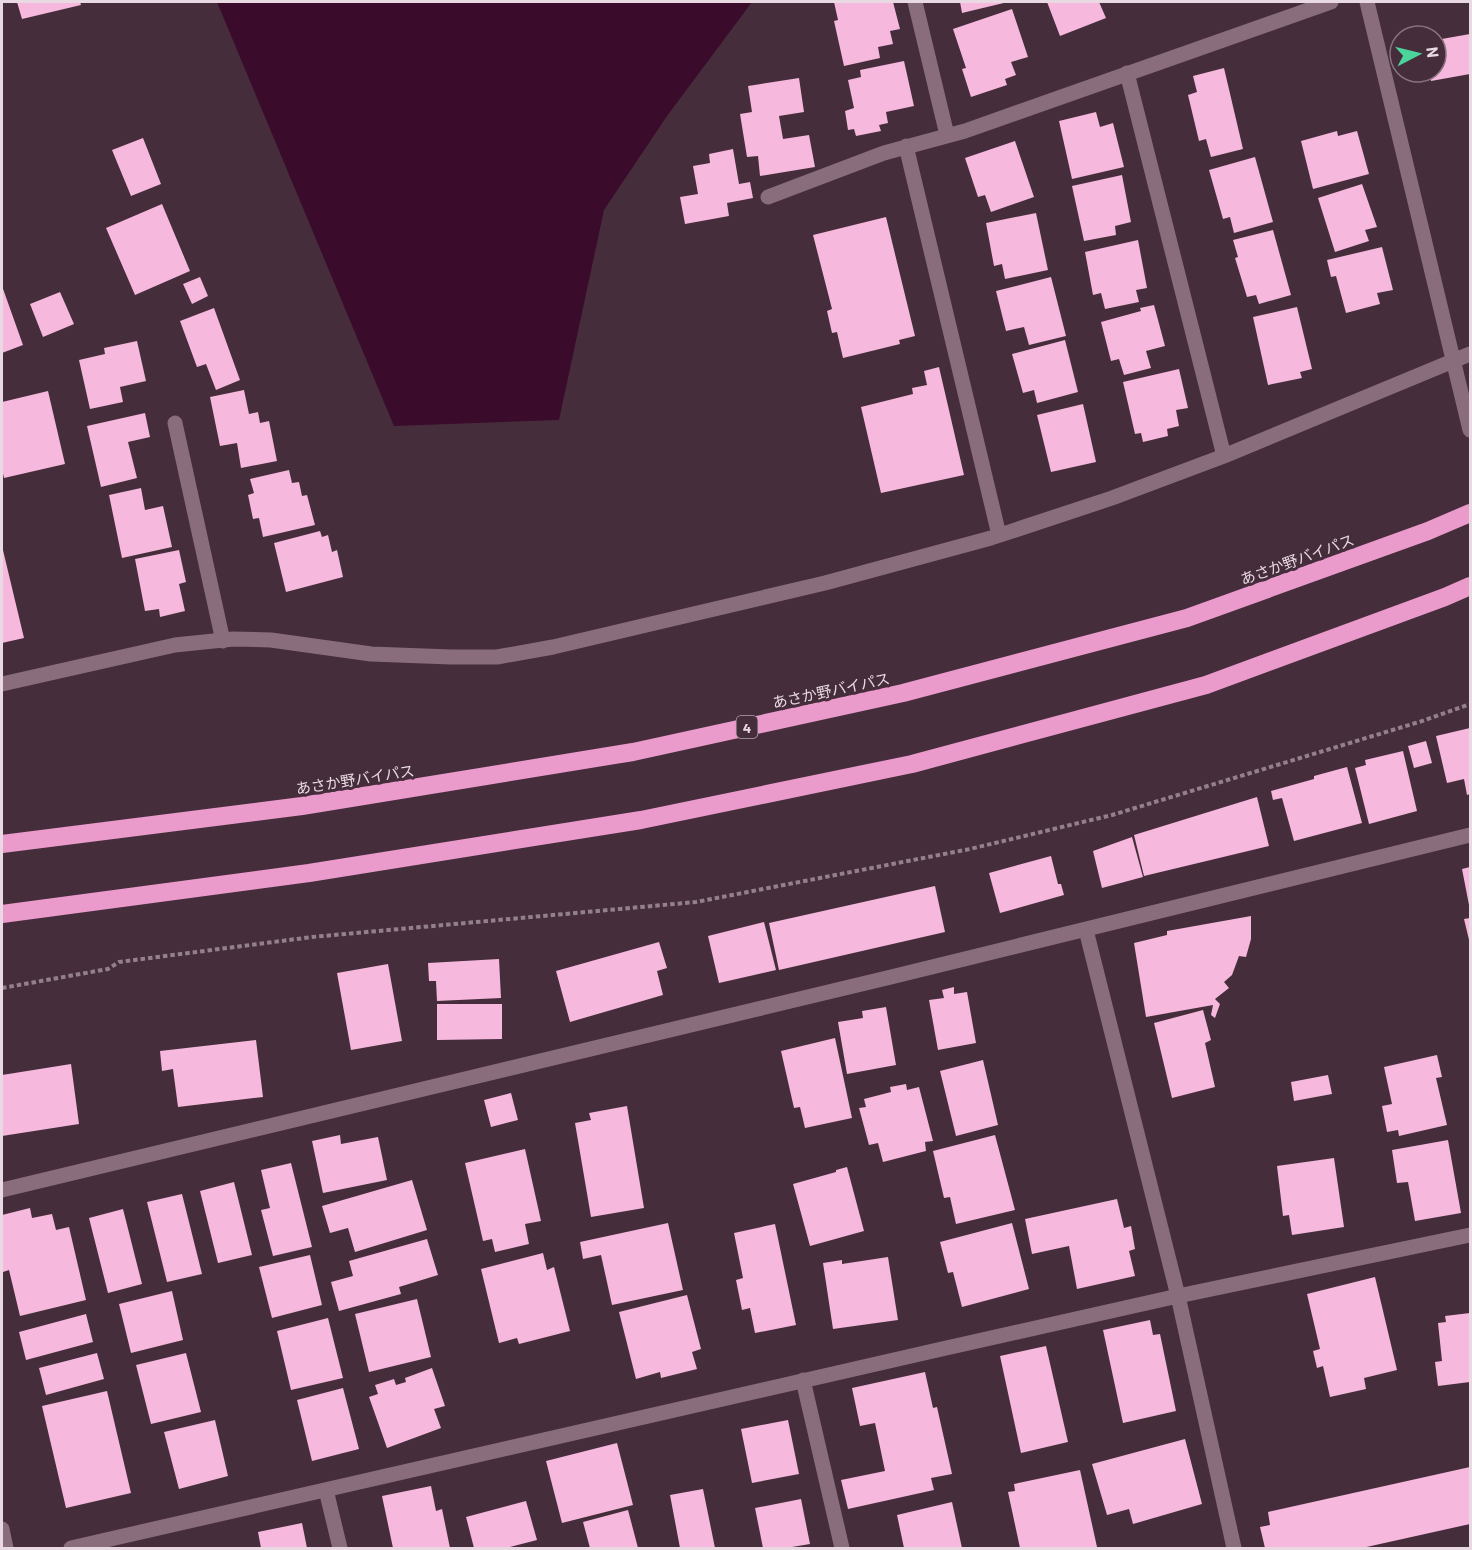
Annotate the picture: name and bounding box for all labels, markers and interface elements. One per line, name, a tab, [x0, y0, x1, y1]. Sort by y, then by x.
north arrow	[1388, 24, 1448, 84]
text: N	[1423, 46, 1443, 59]
street label: あさか野バイパス	[1238, 530, 1356, 588]
street label: あさか野バイパス	[771, 669, 891, 711]
road number: 4	[736, 716, 758, 738]
street label: あさか野バイパス	[294, 761, 416, 797]

